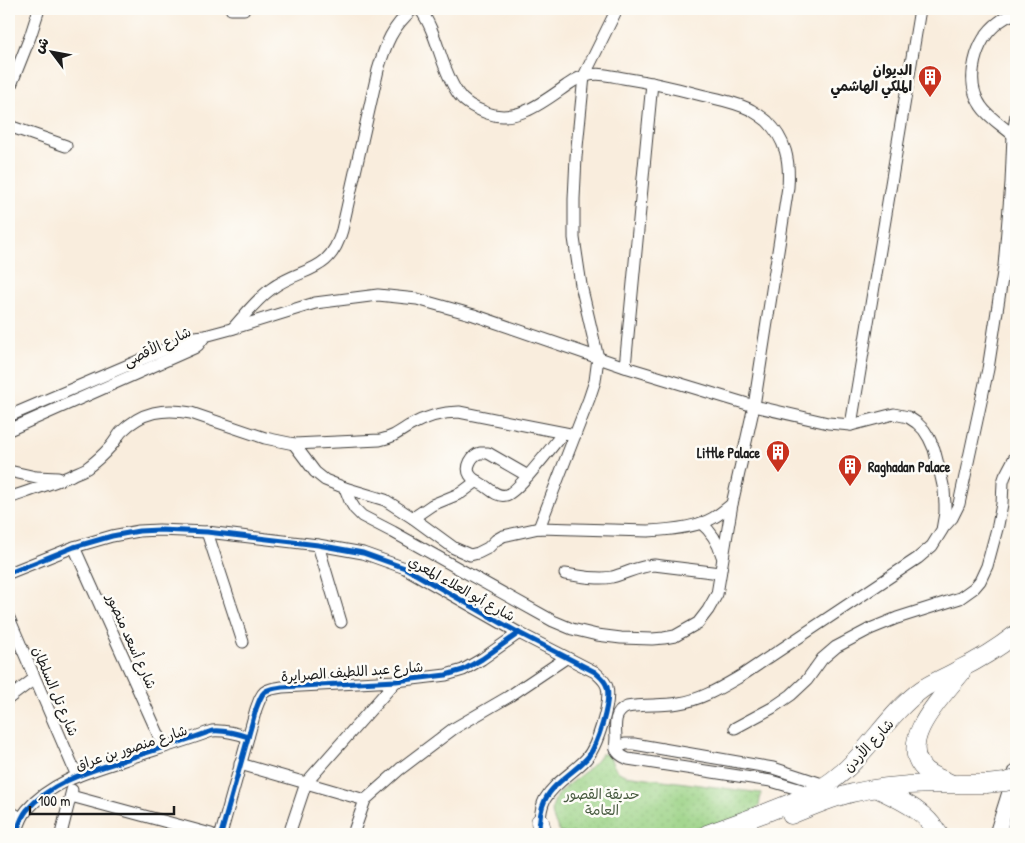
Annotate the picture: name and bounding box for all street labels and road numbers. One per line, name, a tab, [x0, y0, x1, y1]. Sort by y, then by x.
street label: شارع الأقصى	[120, 321, 195, 372]
street label: شارع أبو العلاء المعري	[404, 551, 519, 627]
street label: شارع أسعد منصور	[101, 589, 162, 692]
street label: شارع تل السلطان	[28, 643, 83, 739]
street label: شارع عبد اللطيف الصرايرة	[280, 657, 424, 686]
street label: شارع الأردن	[838, 714, 898, 776]
street label: شارع منصور بن عراق	[73, 720, 190, 775]

